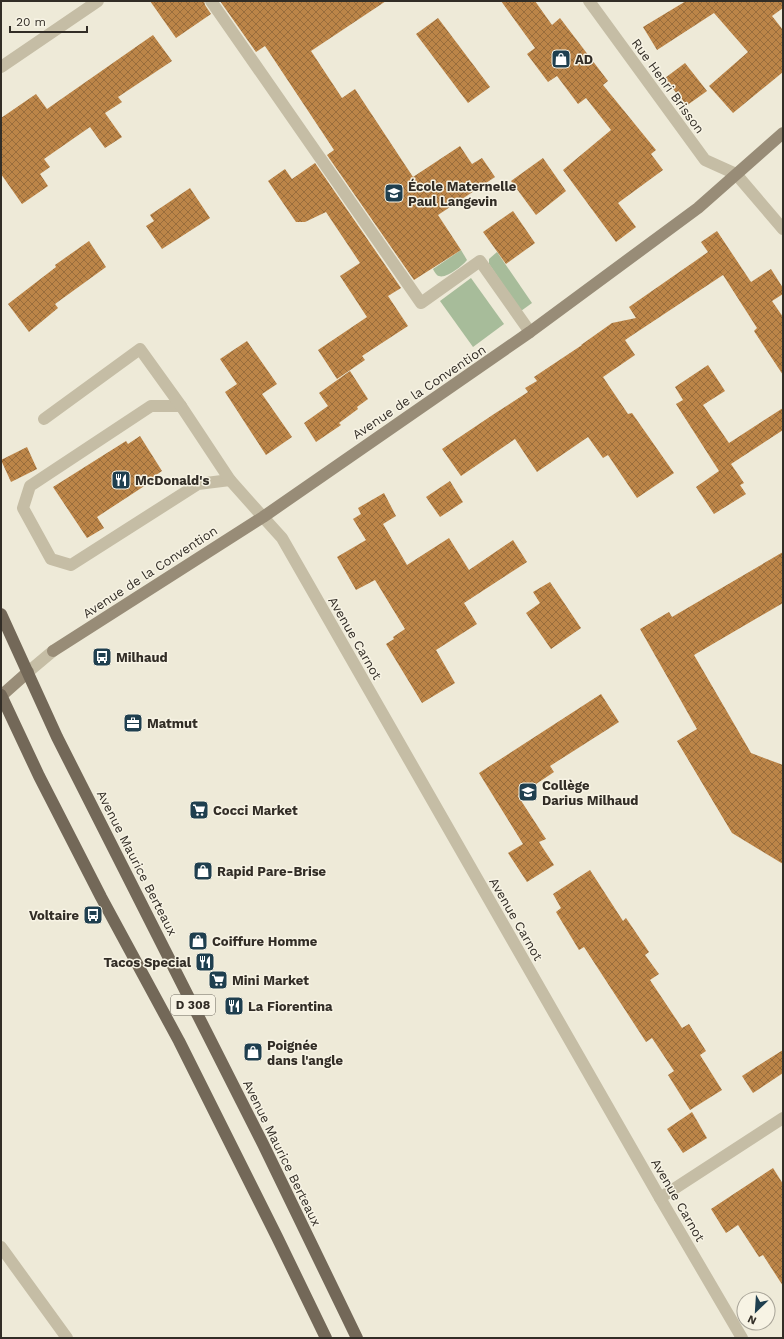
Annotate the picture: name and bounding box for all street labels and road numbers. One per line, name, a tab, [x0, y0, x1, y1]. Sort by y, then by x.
street label: Rue Henri Brisson	[629, 36, 707, 136]
street label: Avenue de la Convention	[349, 342, 489, 442]
street label: Avenue de la Convention	[80, 523, 220, 621]
street label: Avenue Carnot	[325, 594, 385, 683]
street label: Avenue Maurice Berteaux	[94, 788, 180, 938]
street label: Avenue Carnot	[486, 875, 546, 964]
road number: D 308	[171, 995, 215, 1015]
street label: Avenue Maurice Berteaux	[240, 1077, 324, 1229]
street label: Avenue Carnot	[648, 1156, 708, 1245]

